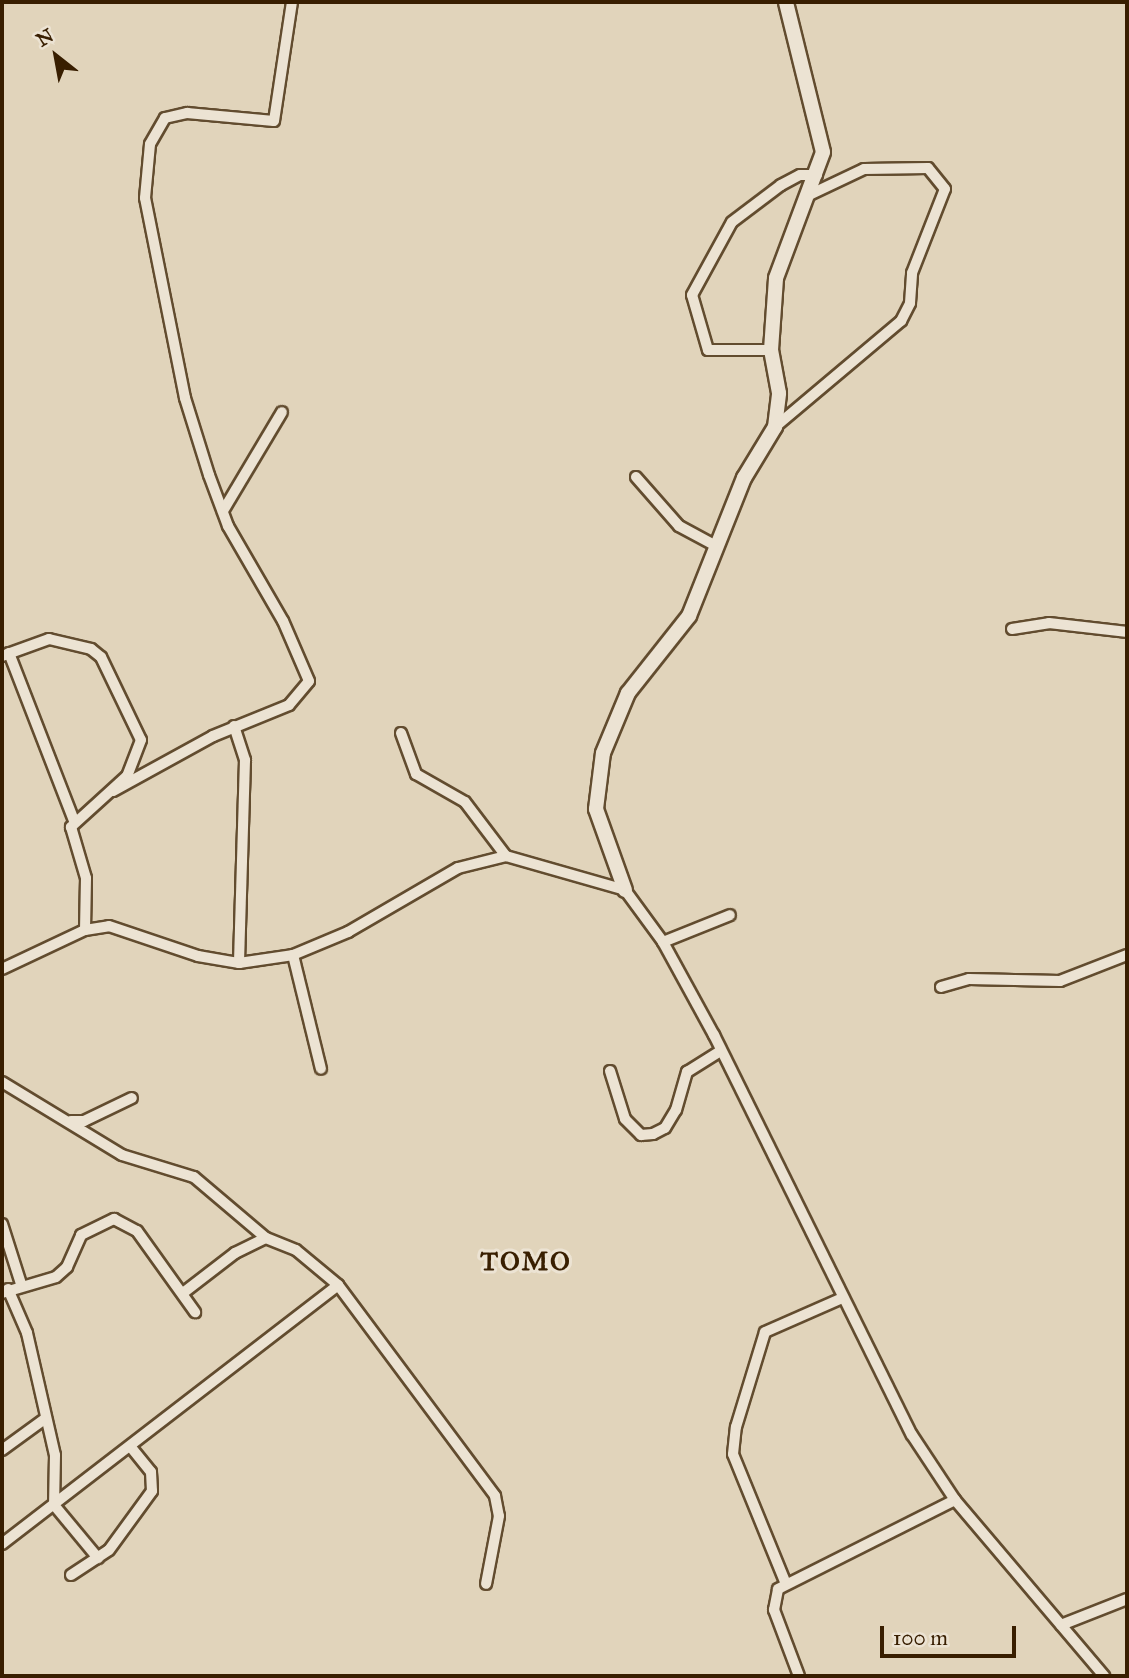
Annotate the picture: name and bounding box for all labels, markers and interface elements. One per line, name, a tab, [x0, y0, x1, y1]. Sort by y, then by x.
north arrow	[21, 21, 91, 91]
text: N	[32, 24, 58, 52]
district label: TOMO	[481, 1246, 571, 1278]
scale bar	[884, 1612, 1020, 1656]
text: 100 m	[893, 1625, 948, 1651]

